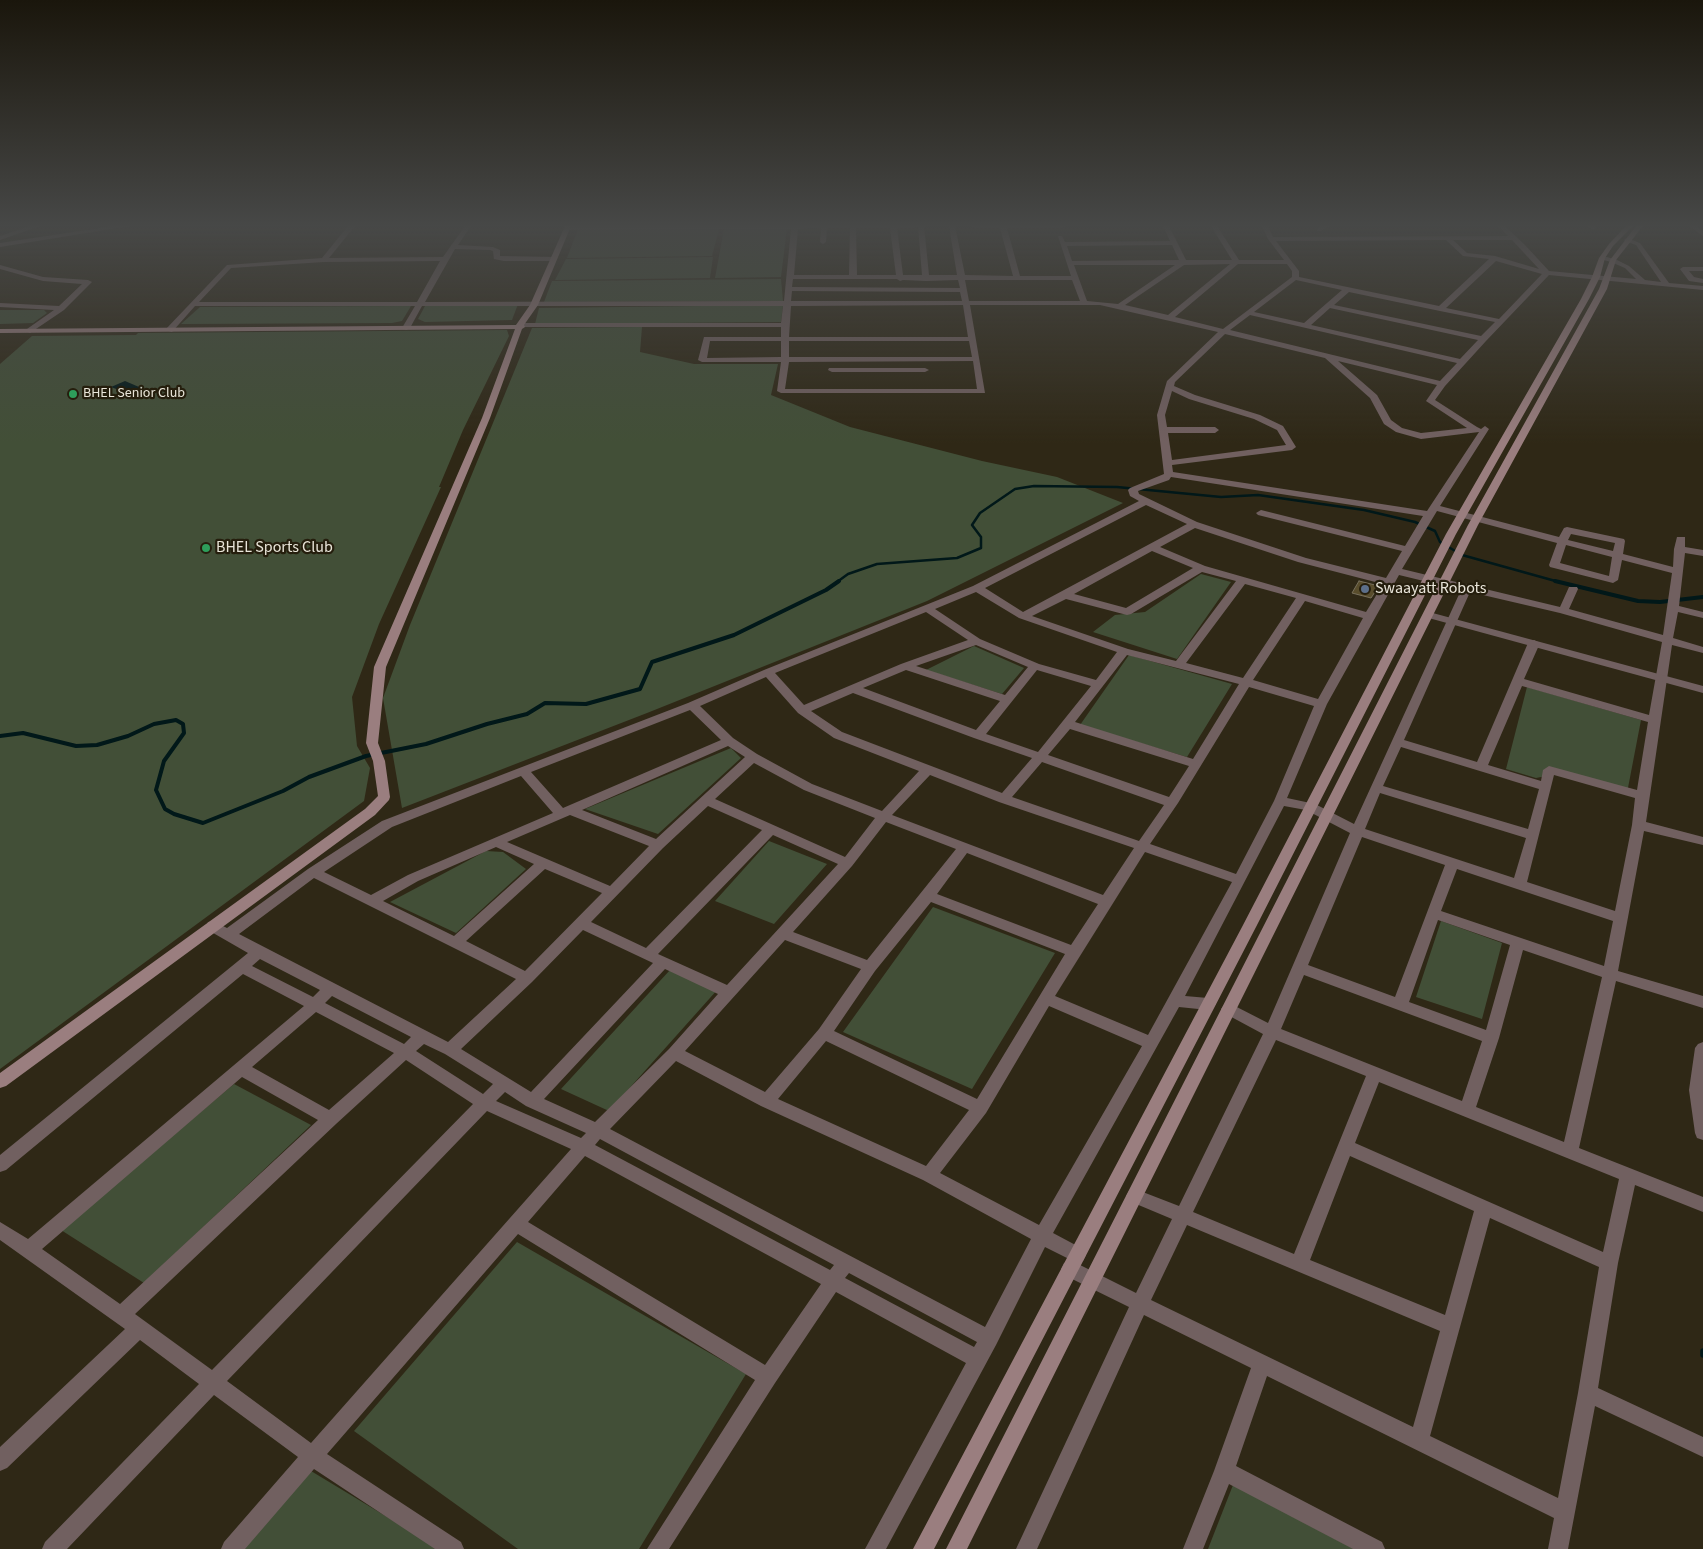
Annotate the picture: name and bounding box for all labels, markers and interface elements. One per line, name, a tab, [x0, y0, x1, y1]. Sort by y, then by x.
place label: BHEL Senior Club	[83, 386, 185, 402]
marker: BHEL Senior Club	[67, 388, 79, 400]
place label: BHEL Sports Club	[216, 538, 333, 558]
marker: BHEL Sports Club	[200, 542, 212, 554]
place label: Swaayatt Robots	[1375, 579, 1487, 599]
marker: Swaayatt Robots	[1359, 583, 1371, 595]

